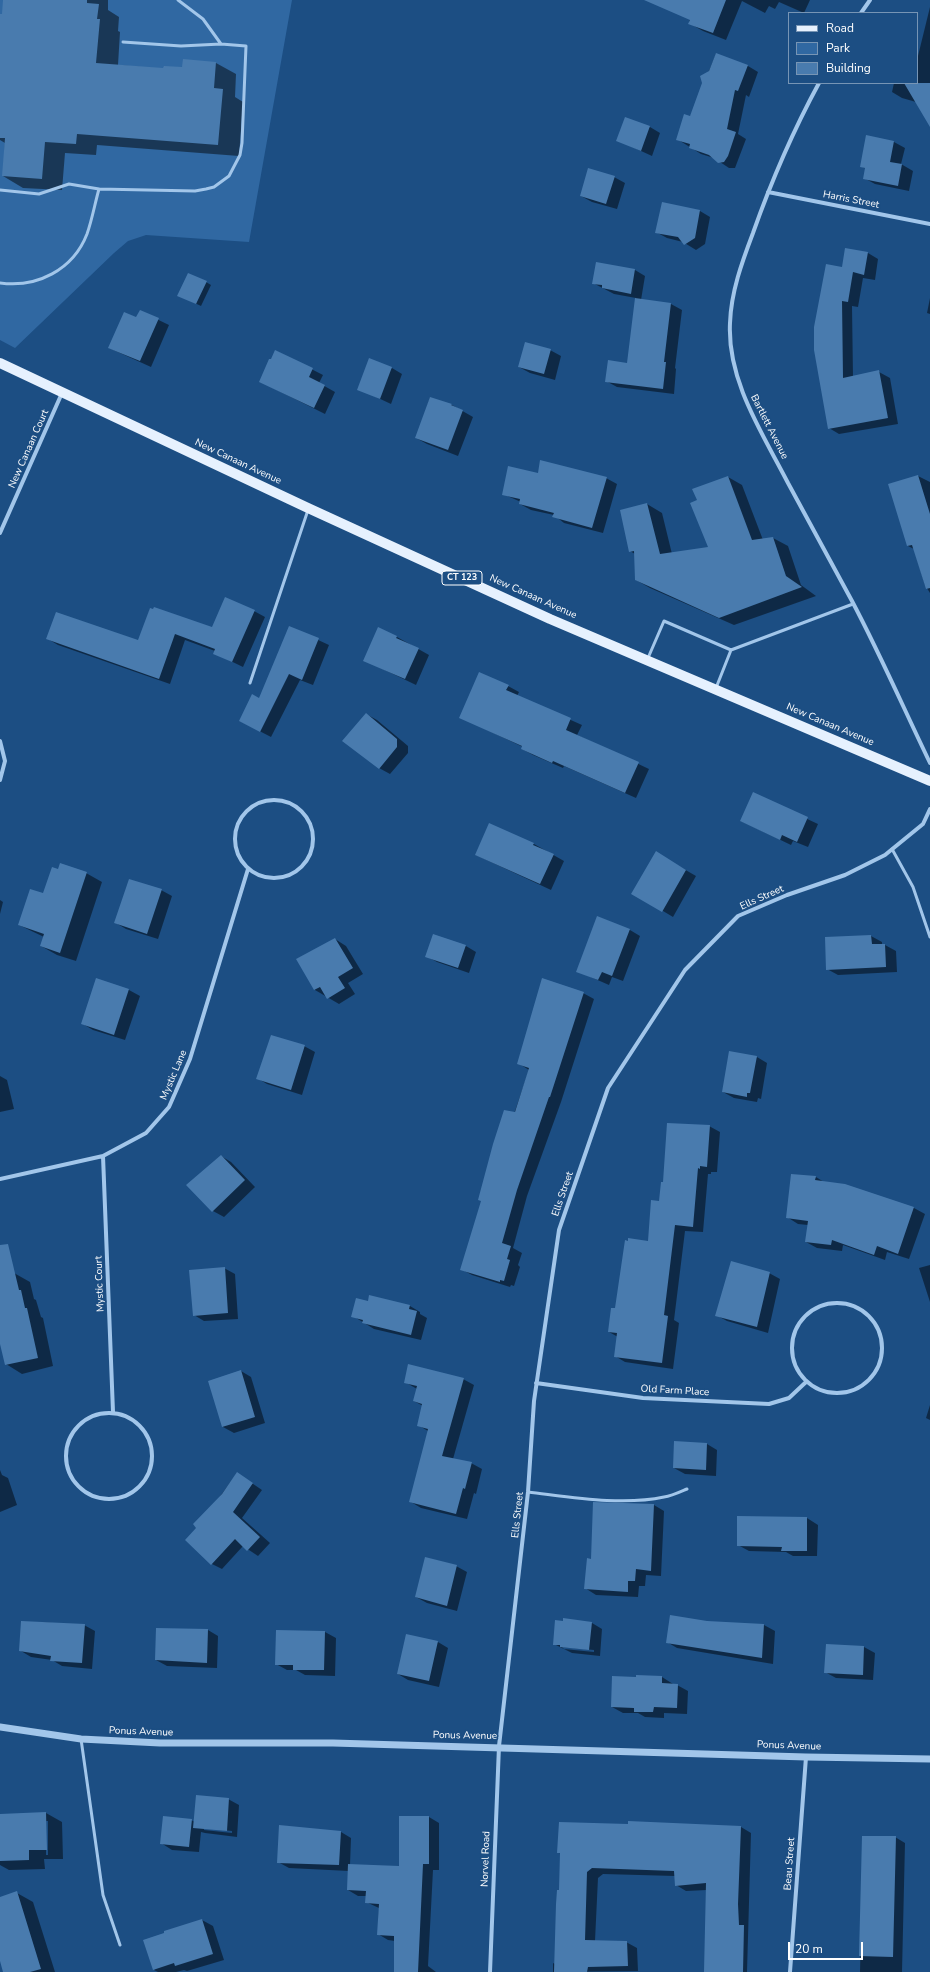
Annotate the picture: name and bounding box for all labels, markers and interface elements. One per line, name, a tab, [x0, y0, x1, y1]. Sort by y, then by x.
legend	[788, 12, 918, 84]
text: Road	[826, 20, 854, 36]
text: Park	[826, 40, 850, 56]
text: Building	[826, 60, 871, 76]
street label: Harris Street	[822, 189, 880, 211]
street label: Bartlett Avenue	[748, 393, 790, 461]
street label: New Canaan Court	[6, 408, 52, 490]
street label: New Canaan Avenue	[193, 437, 283, 487]
road number: CT 123	[442, 571, 482, 585]
street label: New Canaan Avenue	[488, 572, 578, 622]
street label: New Canaan Avenue	[784, 701, 876, 749]
street label: Ells Street	[738, 883, 786, 913]
street label: Mystic Lane	[158, 1048, 190, 1102]
street label: Ells Street	[550, 1170, 576, 1218]
street label: Mystic Court	[93, 1256, 107, 1312]
street label: Old Farm Place	[640, 1383, 710, 1399]
street label: Ells Street	[510, 1491, 526, 1539]
street label: Ponus Avenue	[109, 1725, 173, 1739]
street label: Ponus Avenue	[433, 1729, 497, 1743]
street label: Ponus Avenue	[757, 1739, 821, 1753]
street label: Norvel Road	[479, 1831, 493, 1887]
street label: Beau Street	[782, 1837, 798, 1891]
scale bar	[790, 1934, 865, 1960]
text: 20 m	[795, 1941, 823, 1957]

